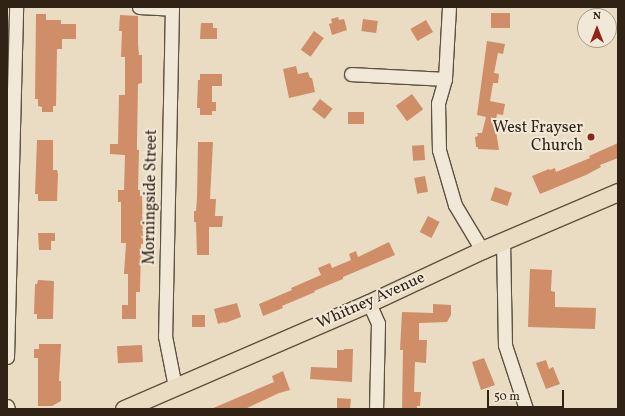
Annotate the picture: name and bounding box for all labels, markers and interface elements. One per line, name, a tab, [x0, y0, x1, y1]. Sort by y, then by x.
north arrow	[577, 8, 617, 48]
text: N	[593, 9, 601, 24]
place label: West Frayser Church	[493, 118, 583, 156]
street label: Morningside Street	[140, 129, 162, 265]
marker: West Frayser Church	[586, 132, 596, 142]
street label: Whitney Avenue	[314, 268, 428, 334]
scale bar	[489, 382, 566, 408]
text: 50 m	[494, 389, 520, 405]

